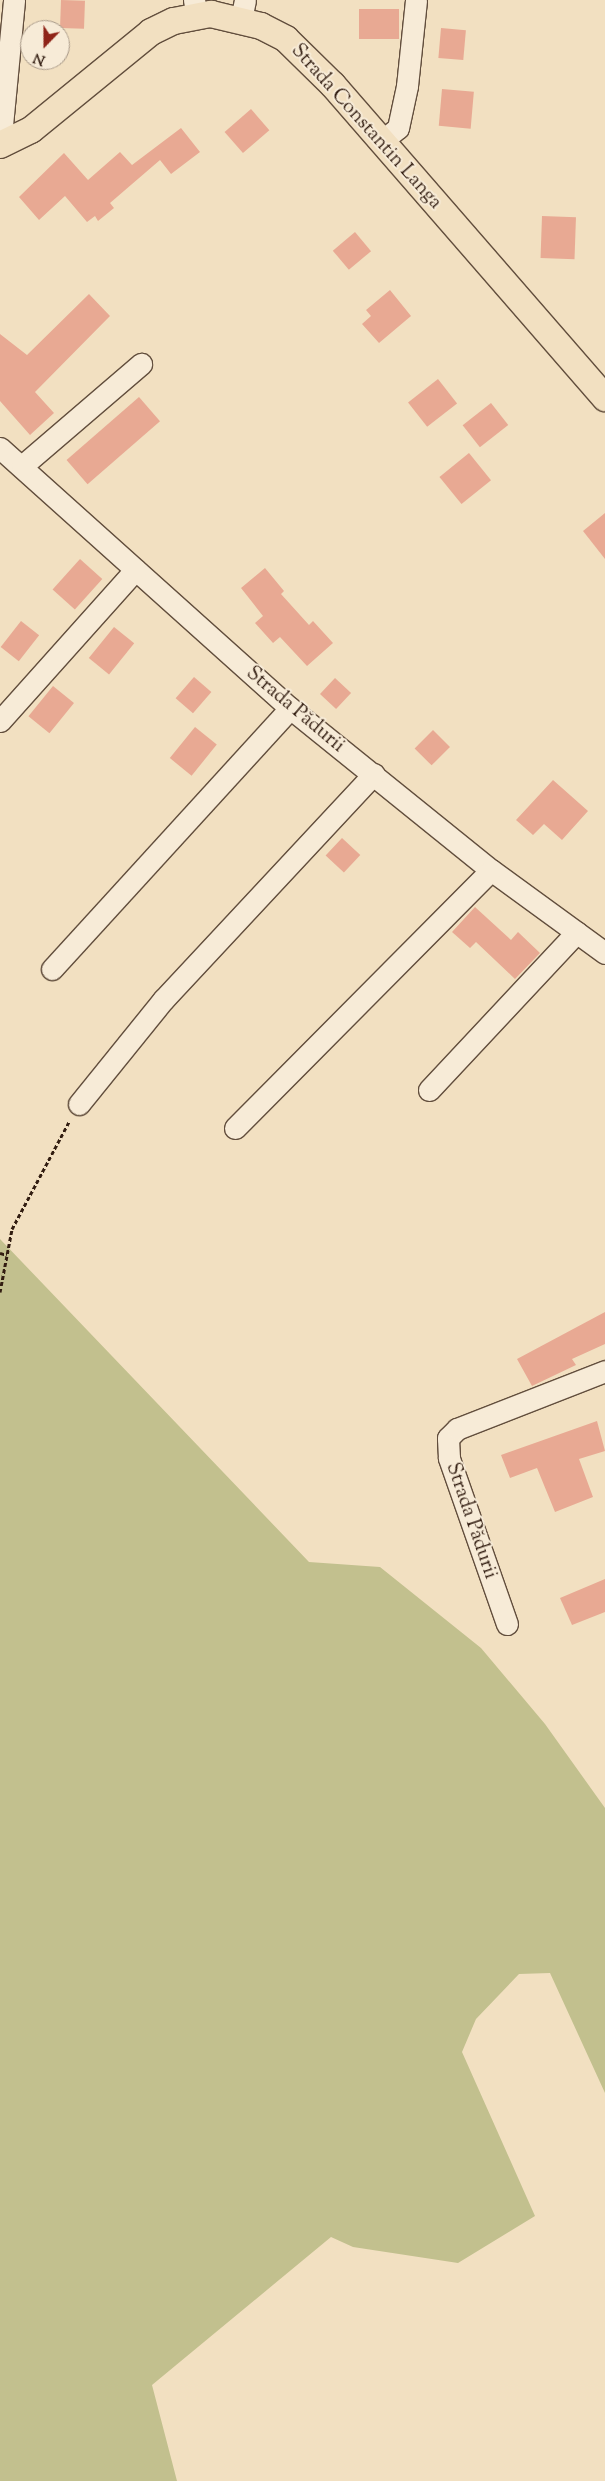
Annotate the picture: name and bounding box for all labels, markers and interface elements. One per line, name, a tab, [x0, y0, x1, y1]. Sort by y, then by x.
north arrow	[20, 20, 70, 70]
street label: Strada Constantin Langa	[285, 39, 447, 215]
text: N	[31, 47, 49, 69]
street label: Strada Pădurii	[241, 662, 349, 758]
street label: Strada Pădurii	[440, 1460, 502, 1582]

